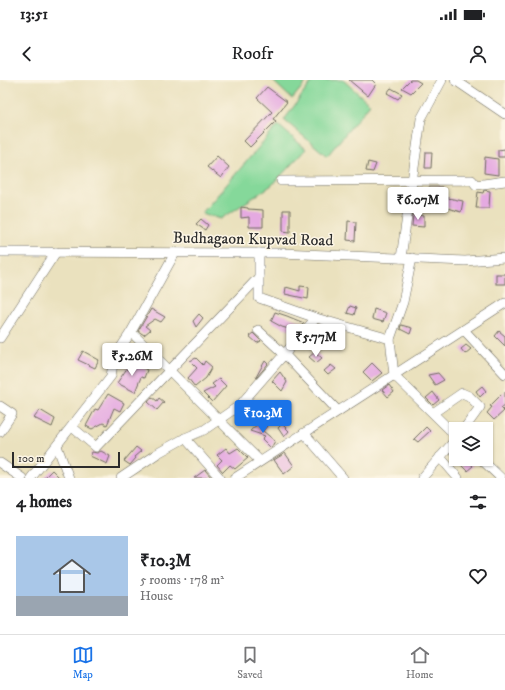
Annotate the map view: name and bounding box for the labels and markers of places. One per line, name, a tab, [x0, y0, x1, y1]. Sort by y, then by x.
pin: ₹6.07M	[385, 187, 451, 221]
pin: ₹5.77M	[283, 324, 349, 358]
pin: ₹5.26M	[99, 343, 165, 377]
pin: ₹10.3M	[230, 400, 296, 434]

